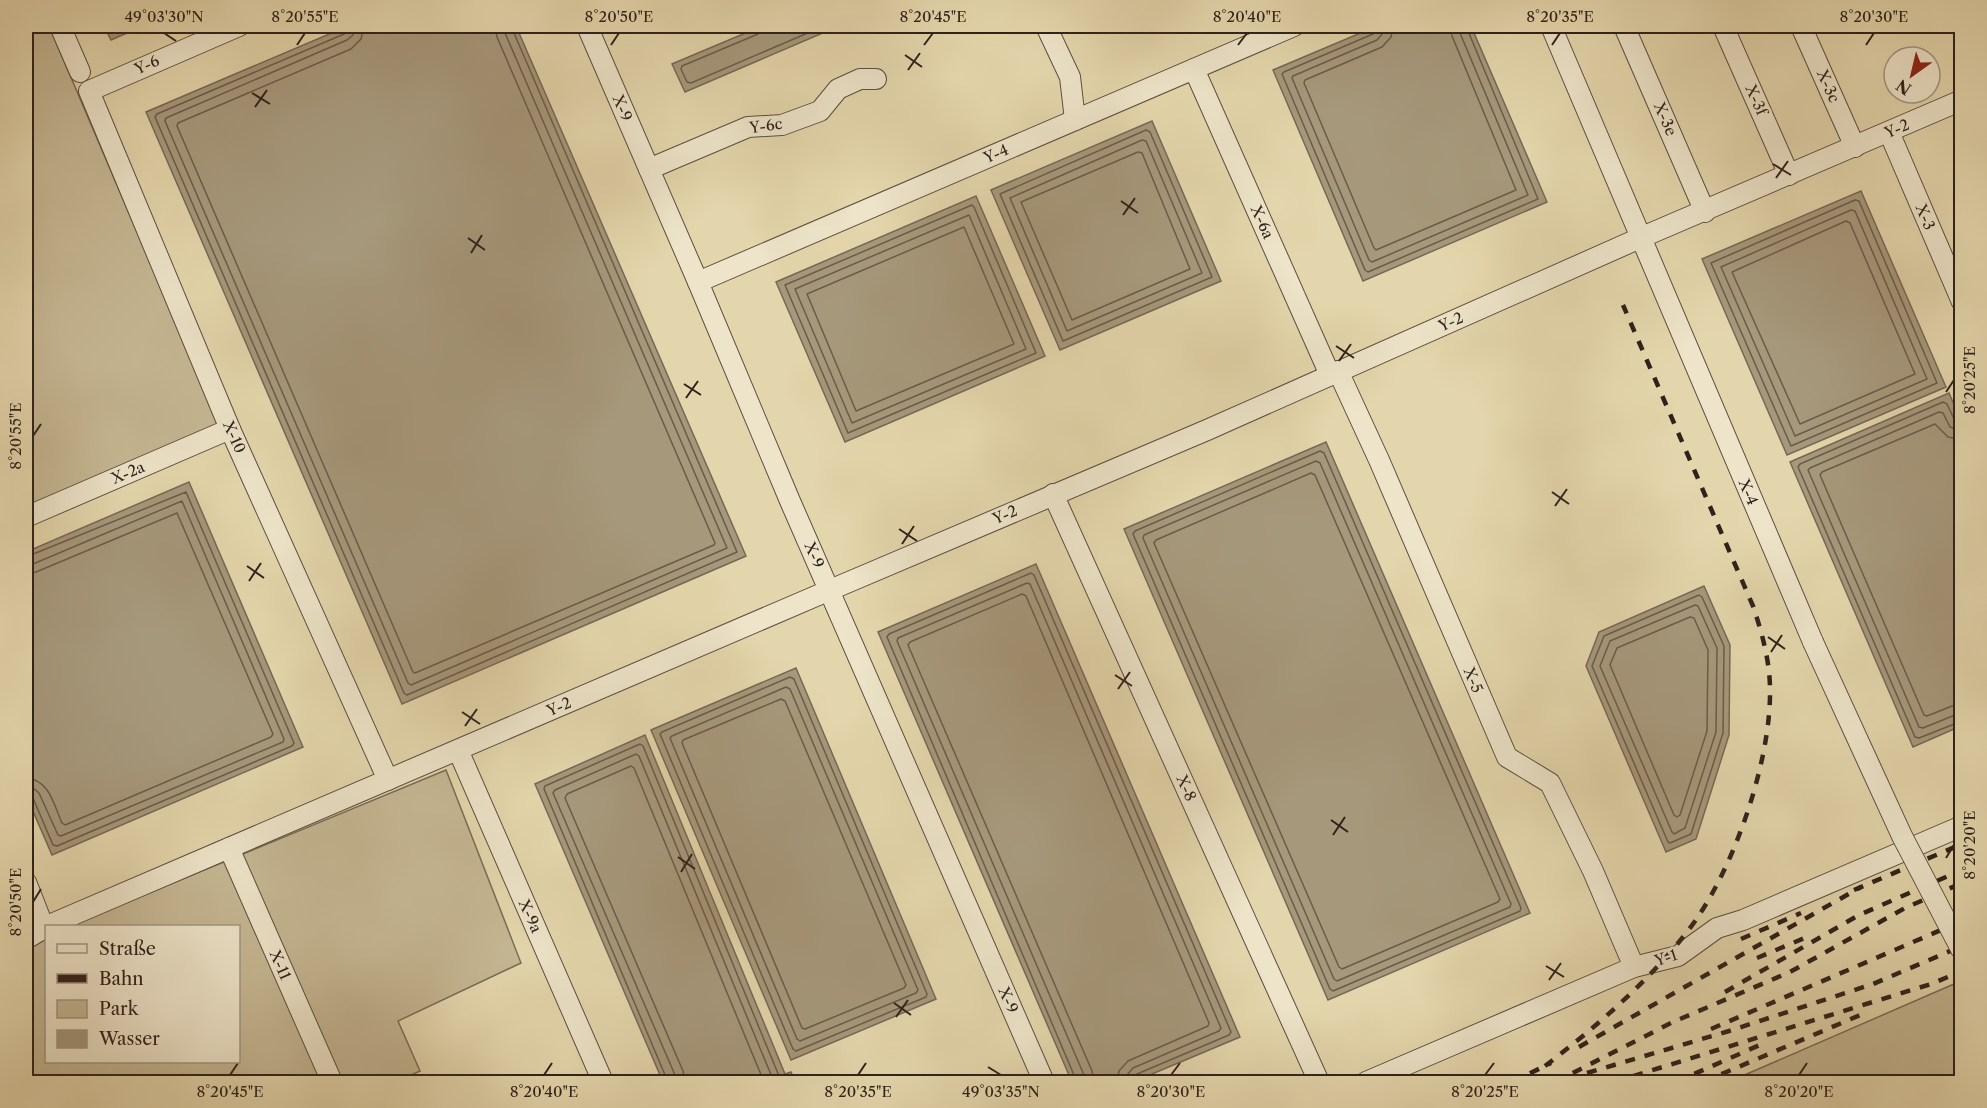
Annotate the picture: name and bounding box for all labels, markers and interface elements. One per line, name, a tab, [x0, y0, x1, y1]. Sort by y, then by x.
text: 49°03'30"N	[124, 7, 204, 26]
text: 8°20'55"E	[271, 7, 339, 26]
text: 8°20'50"E	[585, 7, 653, 26]
text: 8°20'45"E	[899, 7, 967, 26]
text: 8°20'40"E	[1213, 7, 1281, 26]
text: 8°20'35"E	[1526, 7, 1594, 26]
text: 8°20'30"E	[1840, 7, 1908, 26]
north arrow	[1882, 45, 1942, 105]
street label: Y-6	[130, 51, 162, 79]
street label: X-3c	[1812, 65, 1844, 105]
text: N	[1892, 75, 1915, 100]
street label: X-3f	[1741, 81, 1772, 120]
street label: X-9	[608, 91, 636, 124]
street label: X-3e	[1650, 98, 1681, 138]
street label: Y-6c	[747, 114, 784, 137]
street label: Y-2	[1881, 115, 1912, 143]
street label: Y-4	[980, 140, 1011, 168]
street label: X-3	[1911, 200, 1939, 233]
street label: X-6a	[1246, 201, 1278, 242]
street label: Y-2	[1435, 308, 1466, 336]
text: 8°20'25"E	[1960, 346, 1979, 414]
text: 8°20'55"E	[6, 402, 25, 470]
street label: X-10	[219, 417, 250, 456]
street label: X-2a	[107, 457, 148, 488]
street label: X-4	[1734, 475, 1762, 508]
street label: Y-2	[989, 501, 1020, 529]
street label: X-9	[800, 538, 829, 571]
street label: X-5	[1459, 663, 1487, 696]
street label: Y-2	[543, 693, 574, 721]
street label: X-8	[1172, 771, 1201, 804]
text: 8°20'20"E	[1960, 810, 1979, 880]
text: 8°20'50"E	[6, 868, 25, 936]
street label: X-9a	[514, 895, 546, 936]
legend	[45, 925, 240, 1063]
text: Straße	[99, 938, 156, 960]
street label: Y-1	[1651, 945, 1680, 970]
street label: X-11	[265, 946, 296, 983]
text: Bahn	[99, 968, 144, 990]
street label: X-9	[994, 983, 1023, 1016]
text: Park	[99, 998, 140, 1020]
text: Wasser	[98, 1028, 160, 1050]
text: 8°20'45"E	[196, 1082, 264, 1101]
text: 8°20'40"E	[510, 1082, 578, 1101]
text: 8°20'35"E	[824, 1082, 892, 1101]
text: 49°03'35"N	[962, 1082, 1040, 1101]
text: 8°20'30"E	[1137, 1082, 1205, 1101]
text: 8°20'25"E	[1451, 1082, 1519, 1101]
text: 8°20'20"E	[1764, 1082, 1834, 1101]

